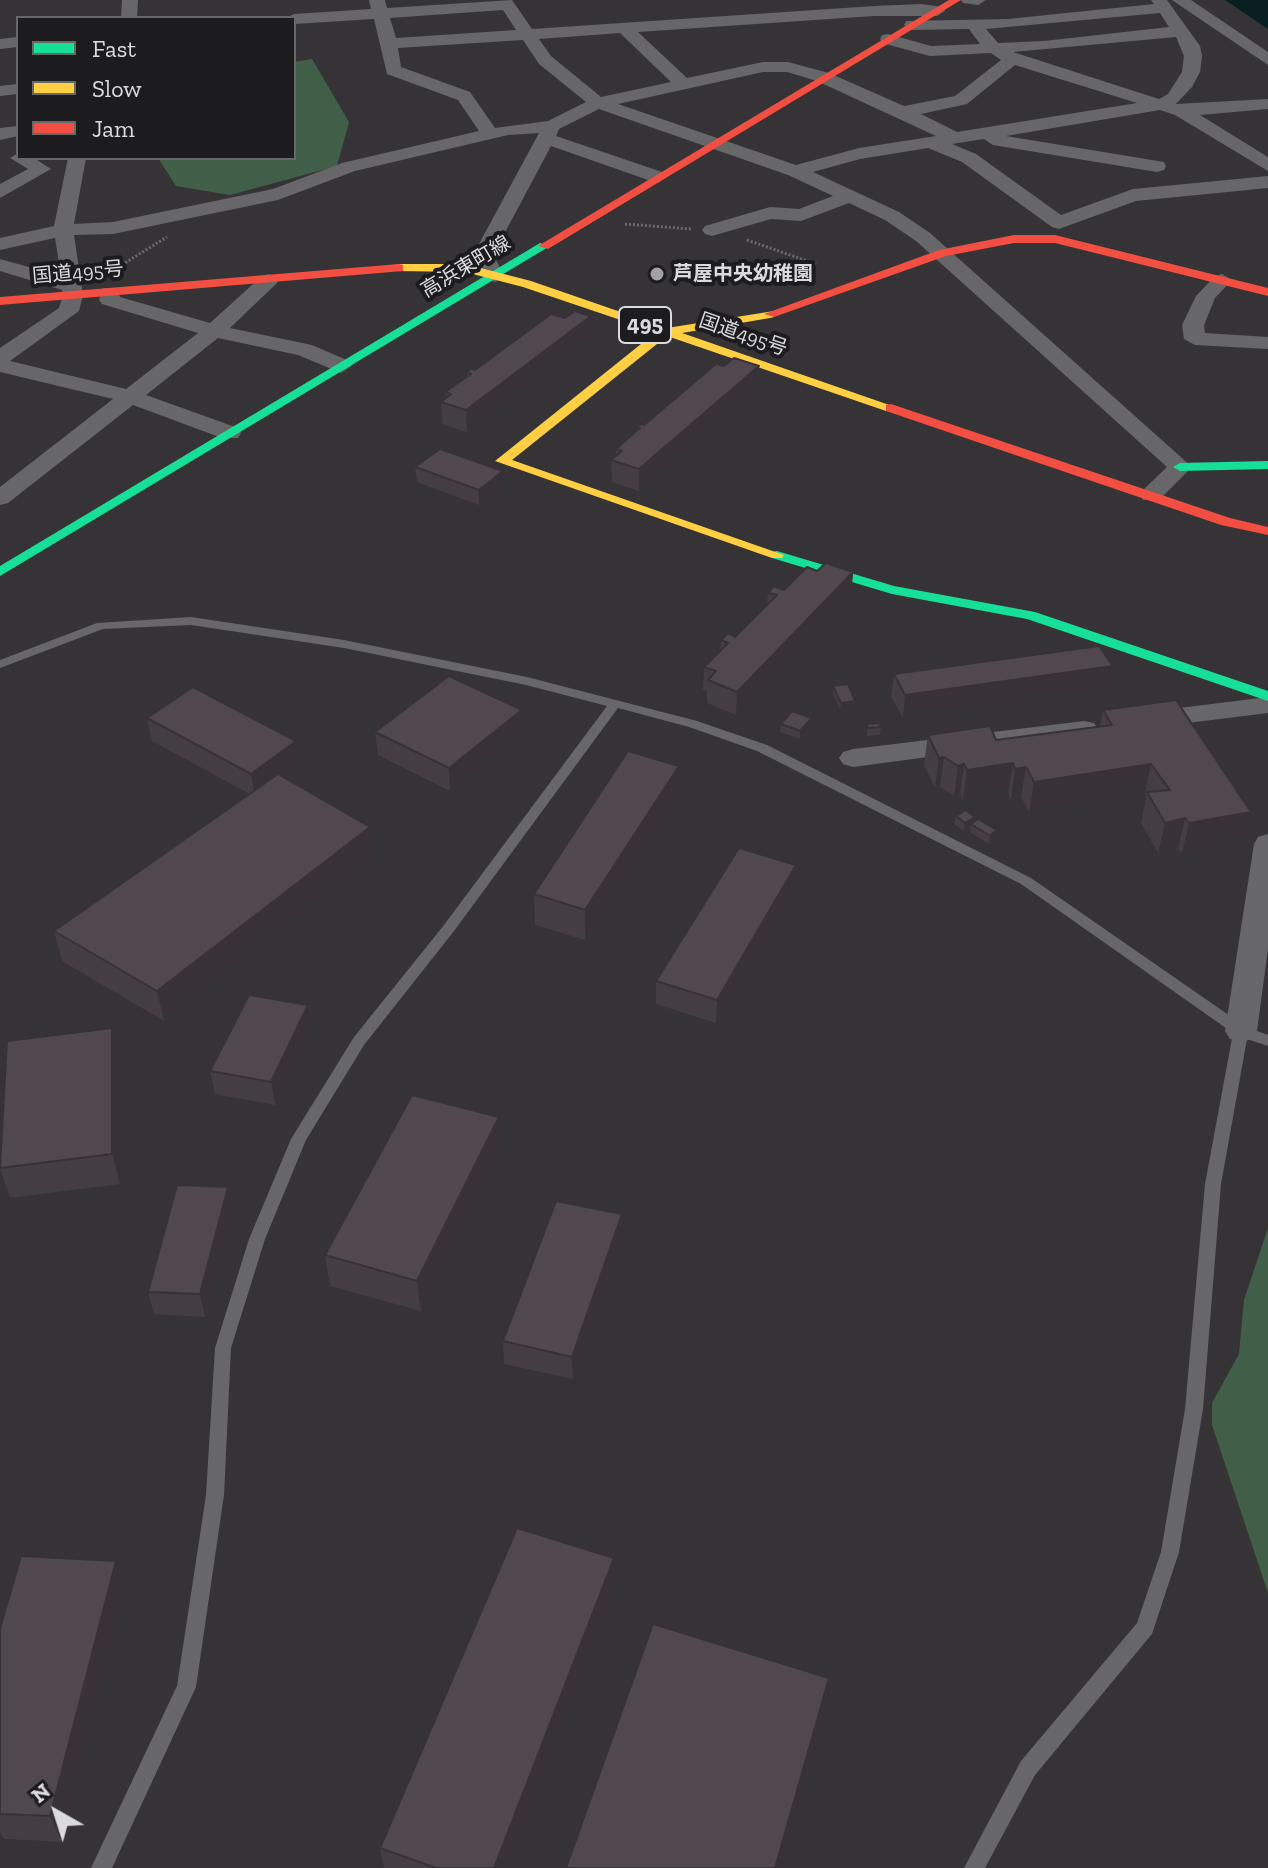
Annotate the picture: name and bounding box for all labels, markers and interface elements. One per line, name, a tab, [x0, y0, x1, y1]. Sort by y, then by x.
legend	[16, 16, 296, 160]
text: Fast	[92, 34, 136, 63]
text: Slow	[92, 74, 142, 103]
text: Jam	[92, 114, 135, 143]
street label: 高浜東町線	[417, 231, 515, 303]
street label: 国道495号	[31, 257, 125, 289]
place label: 芦屋中央幼稚園	[673, 262, 813, 286]
marker: 芦屋中央幼稚園	[648, 265, 666, 283]
road number: 495	[619, 307, 671, 343]
street label: 国道495号	[696, 309, 790, 361]
north arrow	[16, 1772, 96, 1852]
text: N	[26, 1777, 56, 1809]

